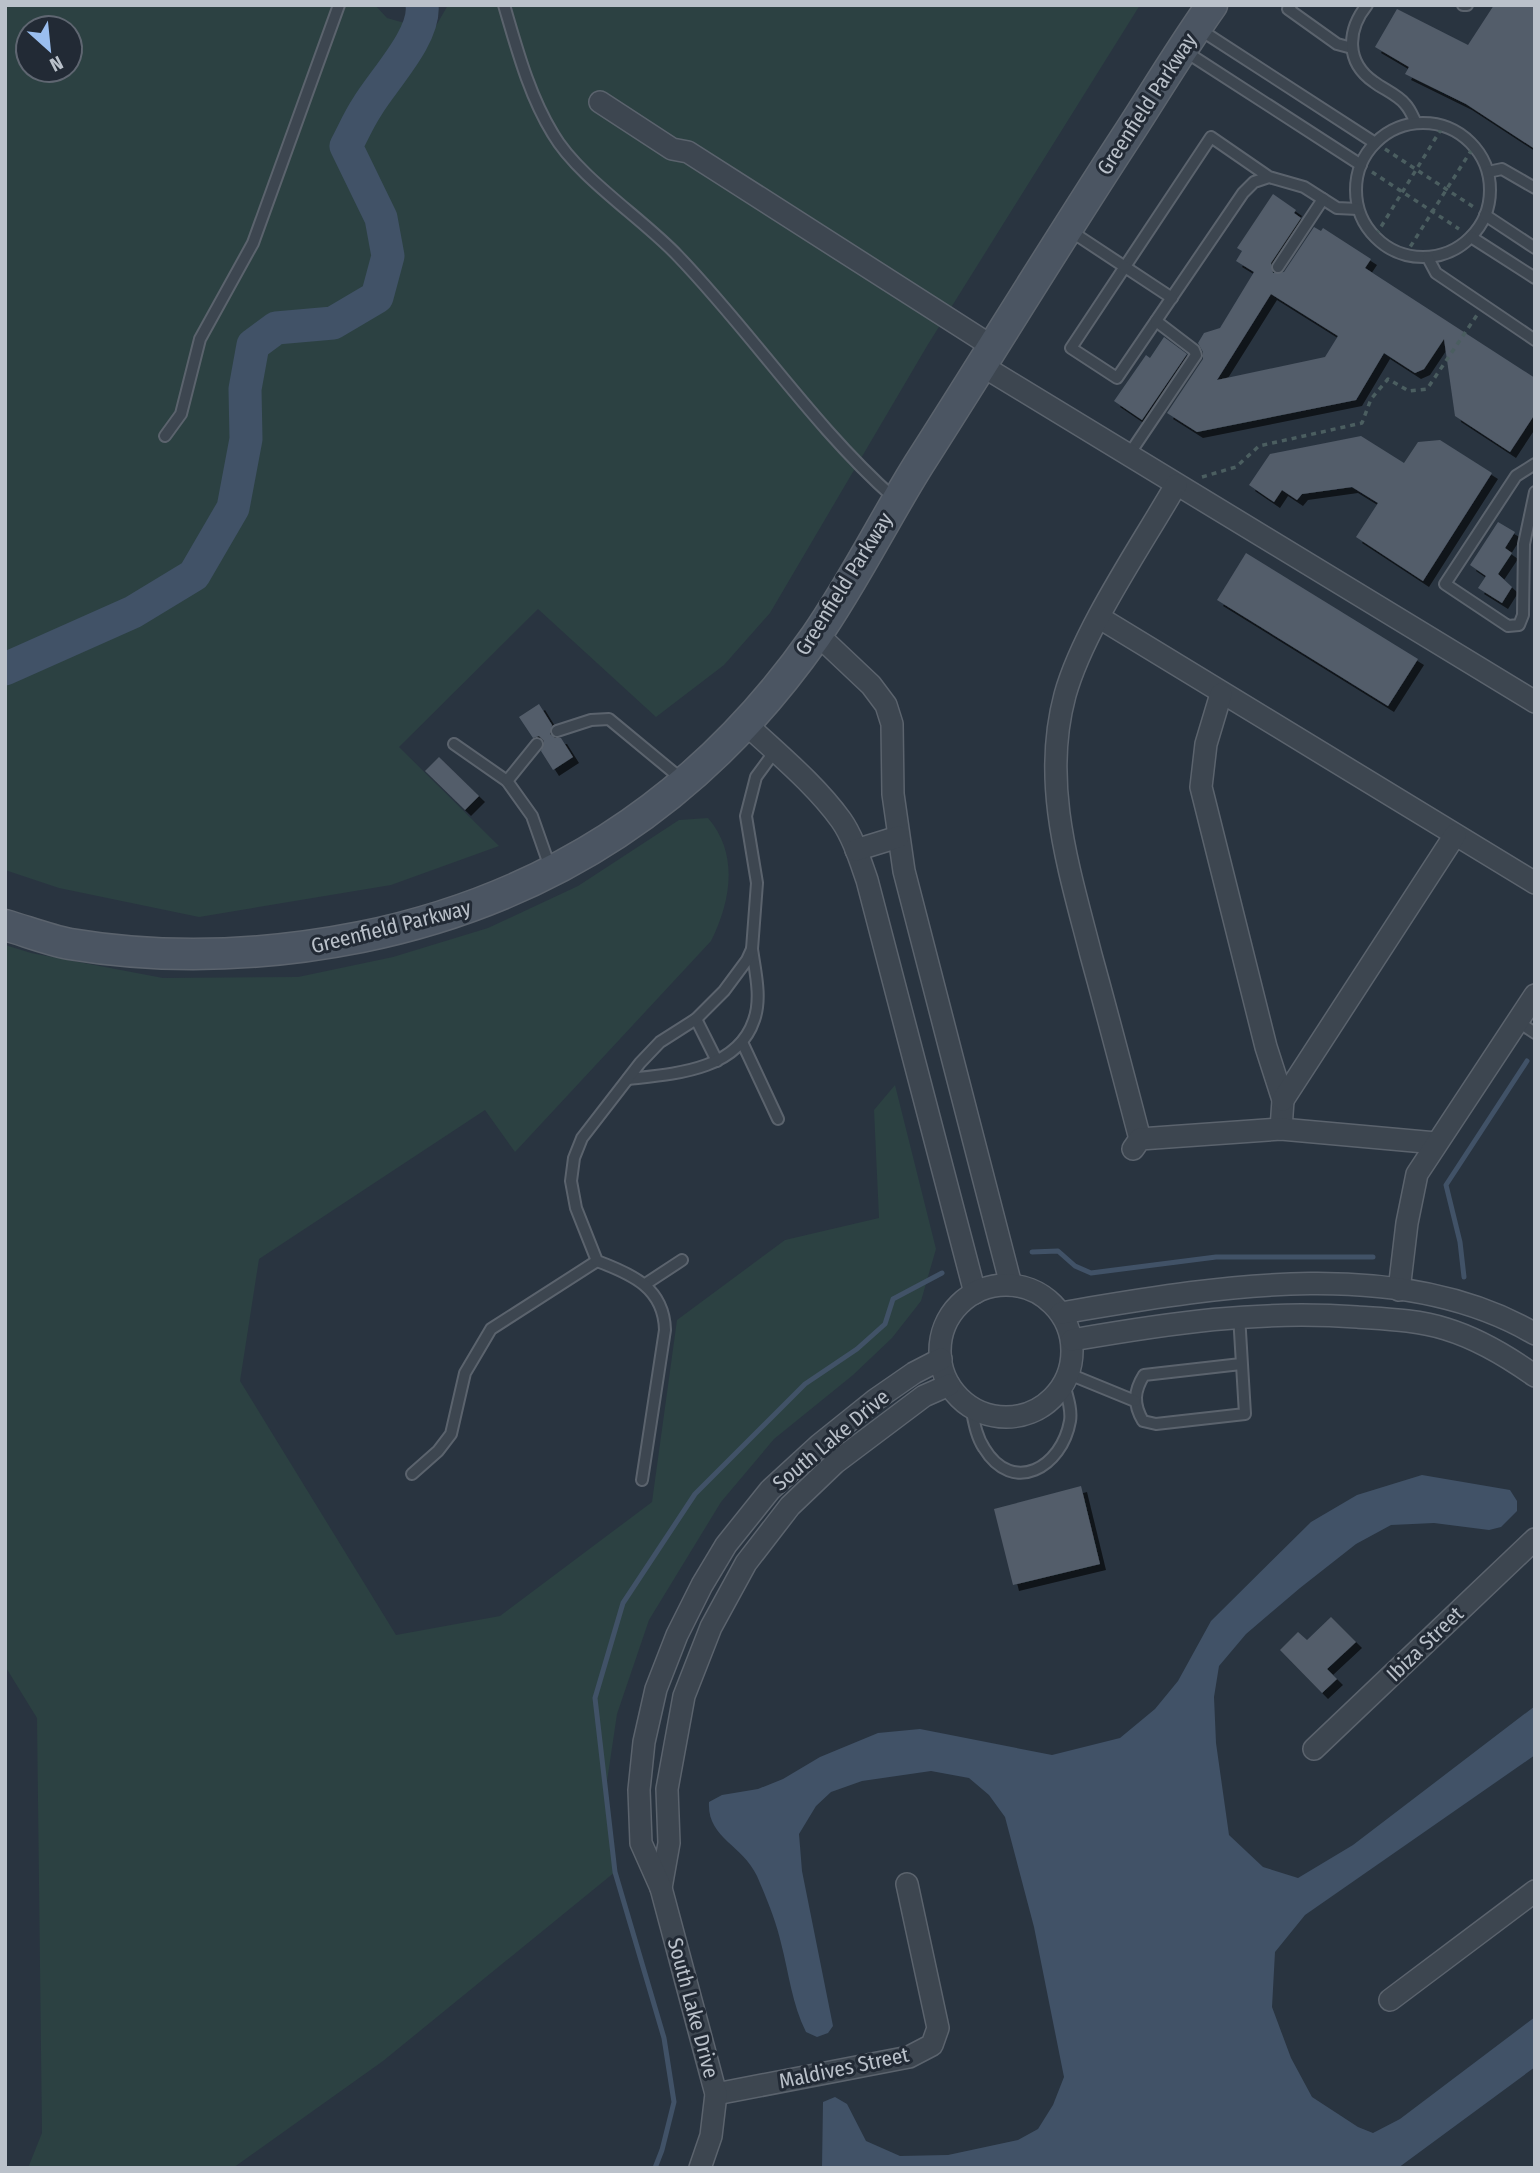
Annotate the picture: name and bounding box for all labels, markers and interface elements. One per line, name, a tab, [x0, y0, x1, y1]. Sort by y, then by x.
north arrow	[14, 14, 84, 84]
street label: Greenfield Parkway	[1092, 28, 1203, 180]
text: N	[46, 51, 67, 77]
street label: Greenfield Parkway	[790, 507, 899, 660]
street label: Greenfield Parkway	[308, 894, 474, 959]
street label: South Lake Drive	[767, 1384, 895, 1496]
street label: Ibiza Street	[1381, 1601, 1469, 1687]
street label: South Lake Drive	[662, 1935, 724, 2081]
street label: Maldives Street	[777, 2042, 911, 2094]

